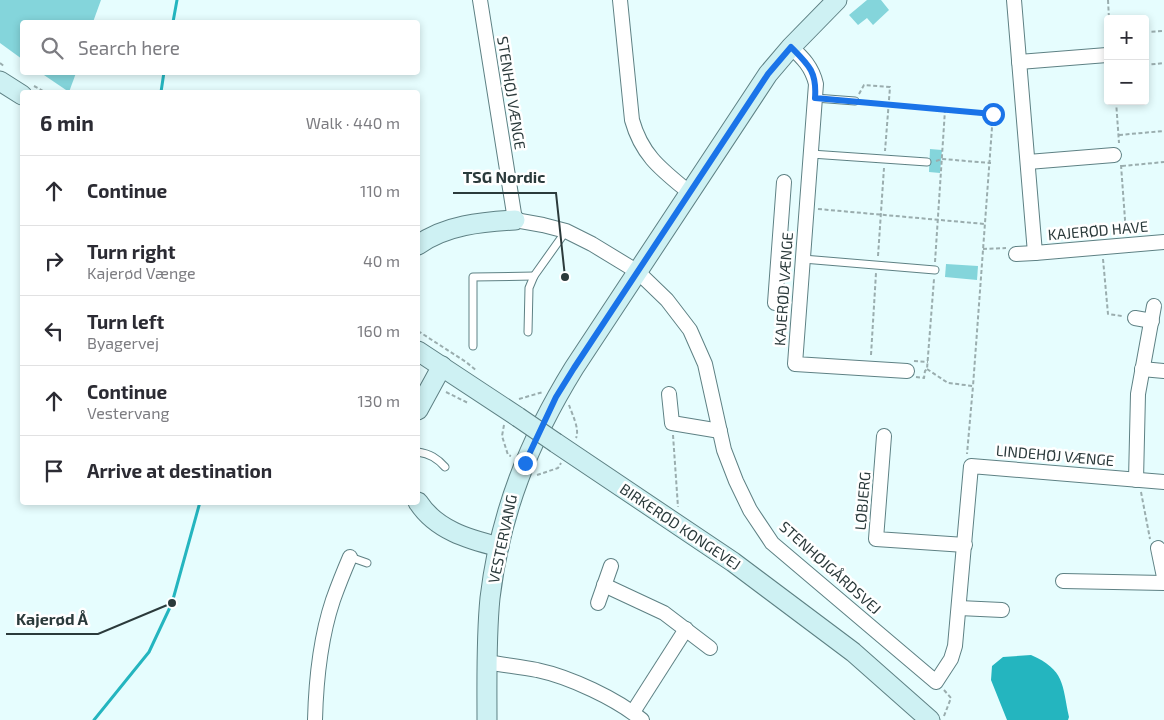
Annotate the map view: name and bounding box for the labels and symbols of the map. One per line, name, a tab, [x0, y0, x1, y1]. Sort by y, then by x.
street label: STENHØJ VÆNGE	[494, 35, 530, 151]
route start	[982, 103, 1005, 126]
callout: TSG Nordic	[453, 162, 556, 193]
text: TSG Nordic	[463, 167, 545, 186]
street label: KAJERØD HAVE	[1047, 217, 1149, 243]
street label: KAJERØD VÆNGE	[770, 231, 796, 346]
street label: LINDEHØJ VÆNGE	[995, 441, 1115, 469]
route end	[514, 452, 537, 475]
street label: LØBJERG	[850, 471, 874, 531]
street label: BIRKERØD KONGEVEJ	[617, 479, 744, 573]
street label: VESTERVANG	[484, 493, 520, 585]
street label: STENHØJGÅRDSVEJ	[776, 517, 885, 618]
callout: Kajerød Å	[6, 603, 98, 634]
text: Kajerød Å	[16, 609, 89, 628]

